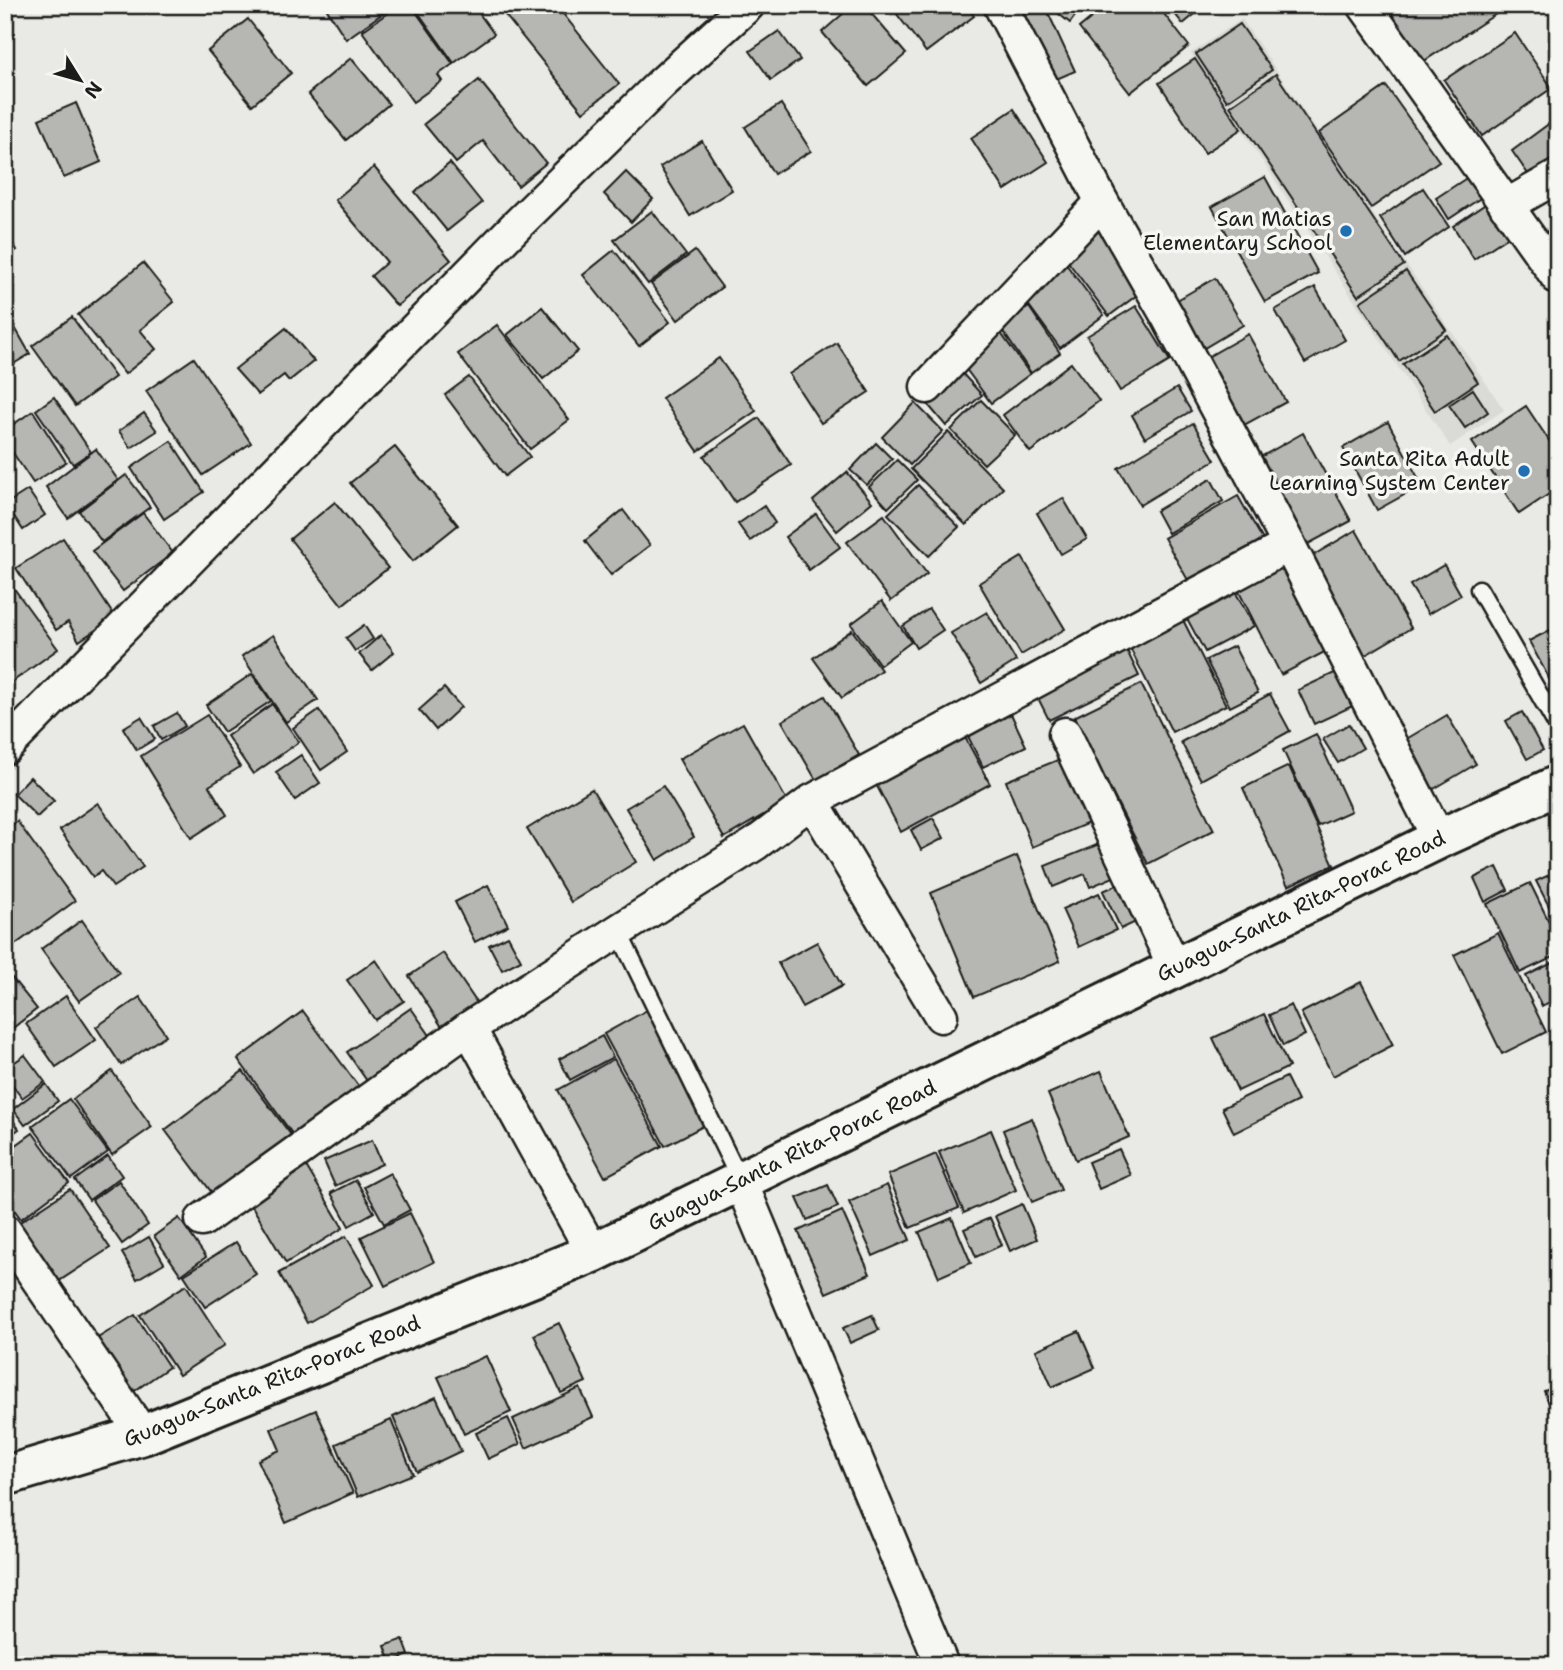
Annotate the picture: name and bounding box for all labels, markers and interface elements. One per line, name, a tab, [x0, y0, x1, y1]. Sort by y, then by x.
north arrow	[46, 46, 116, 116]
text: N	[79, 76, 108, 103]
place label: San Matias Elementary School	[1143, 205, 1333, 257]
marker: San Matias Elementary School	[1338, 223, 1354, 239]
place label: Santa Rita Adult Learning System Center	[1269, 445, 1510, 497]
marker: Santa Rita Adult Learning System Center	[1516, 463, 1532, 479]
street label: Guagua-Santa Rita-Porac Road	[1152, 824, 1450, 988]
street label: Guagua-Santa Rita-Porac Road	[643, 1073, 941, 1237]
street label: Guagua-Santa Rita-Porac Road	[119, 1309, 425, 1453]

